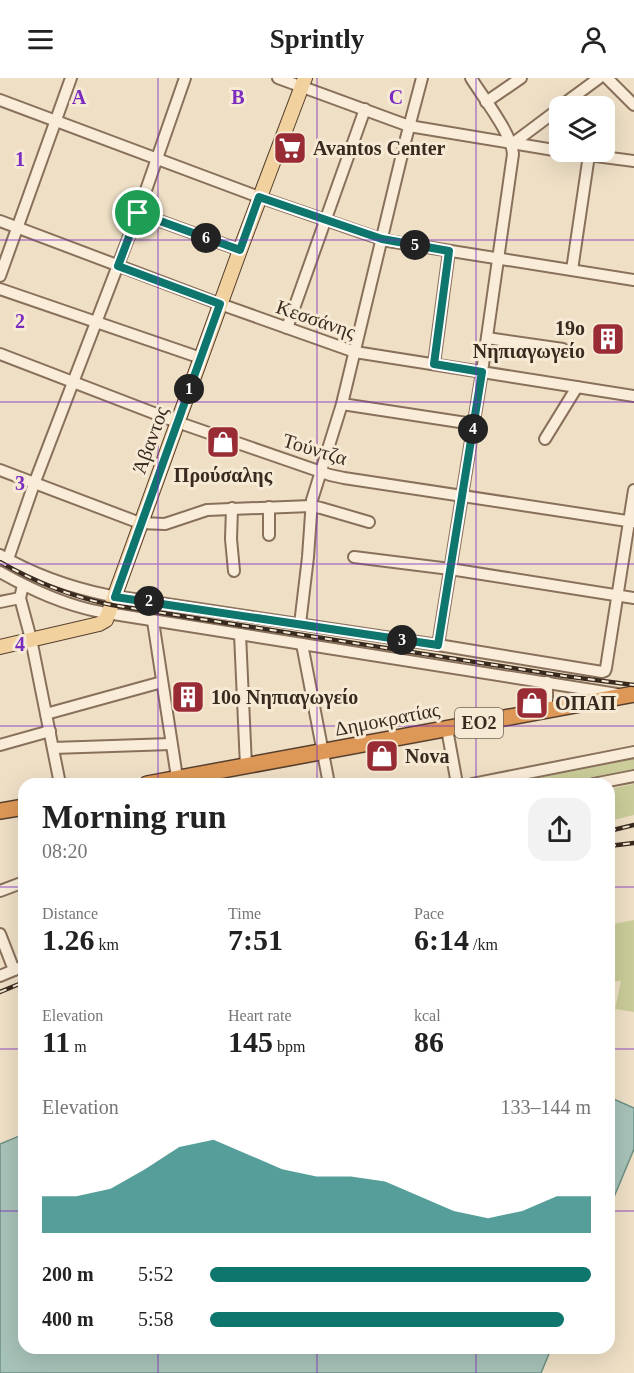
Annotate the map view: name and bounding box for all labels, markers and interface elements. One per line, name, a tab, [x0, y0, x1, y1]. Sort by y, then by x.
icon: menu	[24, 23, 57, 56]
icon: person	[577, 23, 610, 56]
text: Sprintly	[270, 24, 364, 54]
text: A	[72, 86, 87, 108]
text: B	[231, 86, 245, 108]
text: C	[389, 86, 403, 108]
map controls	[549, 96, 615, 162]
button: layers	[549, 96, 615, 162]
supermarket icon: Avantos Center	[272, 130, 308, 166]
place label: Avantos Center	[313, 137, 446, 159]
text: 1	[15, 148, 25, 170]
pin	[112, 187, 163, 238]
icon: arrive	[121, 196, 154, 229]
pin: 6	[191, 223, 221, 253]
text: 6	[202, 229, 210, 246]
pin: 5	[400, 230, 430, 260]
text: 5	[411, 236, 419, 253]
street label: Κεσσάνης	[273, 295, 359, 344]
text: 2	[15, 310, 25, 332]
place label: 19ο Νηπιαγωγείο	[473, 317, 585, 363]
building icon: 19ο Νηπιαγωγείο	[590, 321, 626, 357]
pin: 1	[174, 374, 204, 404]
text: 1	[185, 380, 193, 397]
street label: Άβαντος	[128, 403, 173, 477]
pin: 4	[458, 414, 488, 444]
text: 4	[469, 420, 477, 437]
shop icon: Προύσαλης	[205, 424, 241, 460]
street label: Τούντζα	[280, 429, 350, 470]
place label: Προύσαλης	[174, 464, 273, 487]
text: 3	[15, 472, 25, 494]
pin: 2	[134, 586, 164, 616]
text: 2	[145, 592, 153, 609]
pin: 3	[387, 625, 417, 655]
text: 3	[398, 631, 406, 648]
text: 4	[15, 633, 25, 655]
building icon: 10ο Νηπιαγωγείο	[170, 679, 206, 715]
shop icon: ΟΠΑΠ	[514, 685, 550, 721]
place label: 10ο Νηπιαγωγείο	[211, 686, 358, 709]
place label: ΟΠΑΠ	[555, 692, 617, 714]
street label: Δημοκρατίας	[333, 698, 442, 741]
road number: ΕΟ2	[455, 708, 503, 738]
shop icon: Nova	[364, 738, 400, 774]
place label: Nova	[405, 745, 449, 767]
button: share	[528, 798, 591, 861]
text: Morning run	[42, 799, 226, 835]
text: 08:20	[42, 840, 88, 862]
text: Distance	[42, 905, 98, 922]
text: Time	[228, 905, 261, 922]
text: Pace	[414, 905, 444, 922]
text: 1.26	[42, 923, 95, 956]
text: 7:51	[228, 923, 283, 956]
text: 6:14	[414, 923, 469, 956]
text: km	[95, 936, 119, 953]
text: /km	[469, 936, 498, 953]
text: Elevation	[42, 1007, 103, 1024]
text: Heart rate	[228, 1007, 292, 1024]
text: kcal	[414, 1007, 441, 1024]
text: 11	[42, 1025, 70, 1058]
text: 145	[228, 1025, 273, 1058]
text: 86	[414, 1025, 444, 1058]
text: m	[70, 1038, 87, 1055]
text: bpm	[273, 1038, 305, 1055]
text: Elevation	[42, 1096, 119, 1118]
text: 133–144 m	[500, 1096, 591, 1118]
text: 200 m	[42, 1263, 94, 1285]
text: 5:52	[138, 1263, 174, 1285]
text: 400 m	[42, 1308, 94, 1330]
text: 5:58	[138, 1308, 174, 1330]

